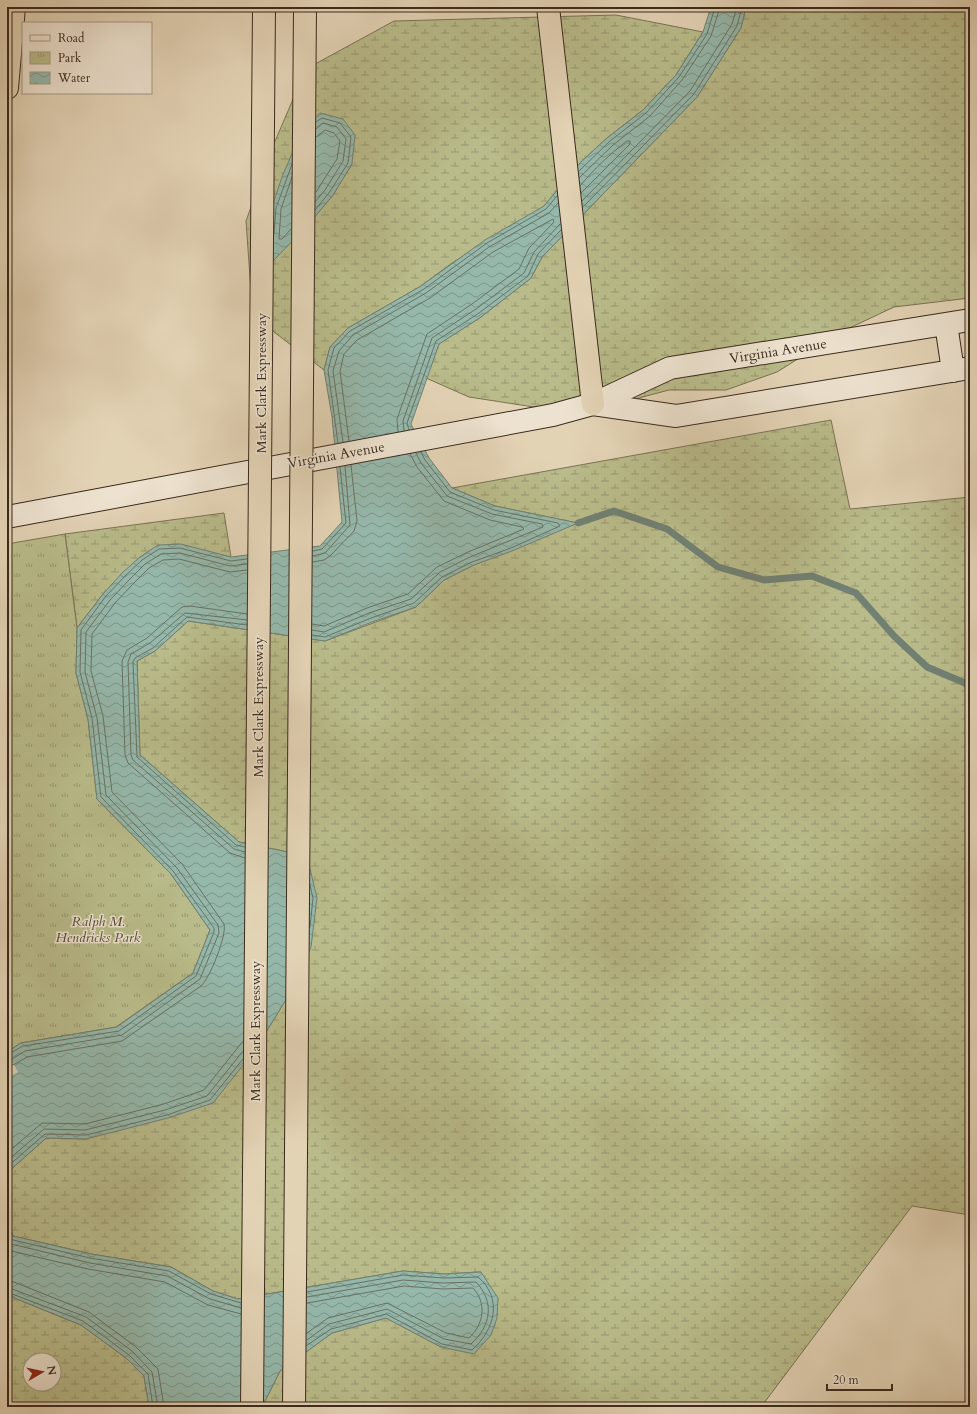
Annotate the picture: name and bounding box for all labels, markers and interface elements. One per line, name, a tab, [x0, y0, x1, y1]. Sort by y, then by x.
legend	[22, 22, 152, 94]
text: Road	[58, 30, 85, 46]
text: Park	[58, 50, 82, 66]
text: Water	[57, 70, 91, 86]
street label: Mark Clark Expressway	[252, 312, 271, 453]
street label: Virginia Avenue	[728, 334, 828, 368]
street label: Virginia Avenue	[286, 437, 386, 473]
street label: Mark Clark Expressway	[249, 636, 268, 777]
park label: Ralph M. Hendricks Park	[56, 912, 140, 947]
street label: Mark Clark Expressway	[246, 960, 265, 1101]
north arrow	[22, 1352, 62, 1392]
text: N	[43, 1365, 60, 1377]
scale bar	[827, 1366, 892, 1392]
text: 20 m	[833, 1372, 860, 1388]

